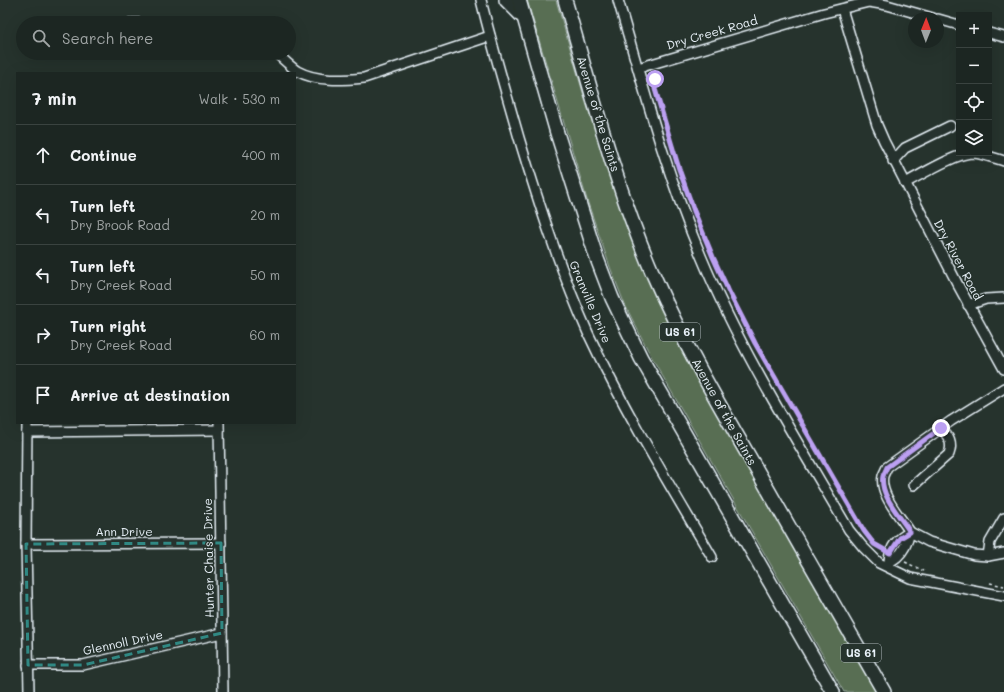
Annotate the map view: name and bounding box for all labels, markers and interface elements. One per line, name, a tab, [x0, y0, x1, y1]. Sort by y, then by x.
street label: Dry Creek Road	[664, 11, 759, 53]
north arrow	[908, 12, 944, 48]
map controls	[956, 12, 992, 156]
button: +	[956, 12, 992, 48]
search box	[16, 16, 296, 60]
icon: search	[30, 27, 52, 49]
text: Search here	[62, 28, 153, 48]
button: −	[956, 48, 992, 84]
street label: Avenue of the Saints	[574, 54, 624, 174]
route start	[646, 70, 664, 88]
button: locate	[956, 84, 992, 120]
text: 7 min	[32, 87, 77, 109]
text: Walk · 530 m	[199, 90, 280, 107]
button: layers	[956, 120, 992, 156]
icon: ahead	[32, 144, 54, 166]
text: Continue	[70, 145, 137, 165]
text: 400 m	[242, 146, 280, 163]
text: Turn left	[70, 196, 135, 216]
icon: left	[32, 204, 54, 226]
text: 20 m	[250, 206, 280, 223]
text: Dry Brook Road	[70, 216, 170, 233]
street label: Dry River Road	[931, 216, 987, 303]
text: Turn left	[70, 256, 135, 276]
street label: Granville Drive	[566, 258, 615, 345]
icon: left	[32, 264, 54, 286]
text: 50 m	[250, 266, 280, 283]
text: Dry Creek Road	[70, 276, 172, 293]
text: Turn right	[70, 316, 147, 336]
road number: US 61	[660, 323, 700, 341]
icon: right	[32, 324, 54, 346]
text: 60 m	[250, 326, 280, 343]
text: Dry Creek Road	[70, 336, 172, 353]
street label: Avenue of the Saints	[689, 355, 761, 468]
icon: arrive	[32, 384, 54, 406]
text: Arrive at destination	[70, 385, 230, 405]
route end	[932, 419, 950, 437]
street label: Hunter Chaise Drive	[199, 498, 217, 618]
street label: Ann Drive	[95, 523, 153, 539]
street label: Glennoll Drive	[81, 626, 164, 658]
road number: US 61	[841, 644, 881, 662]

